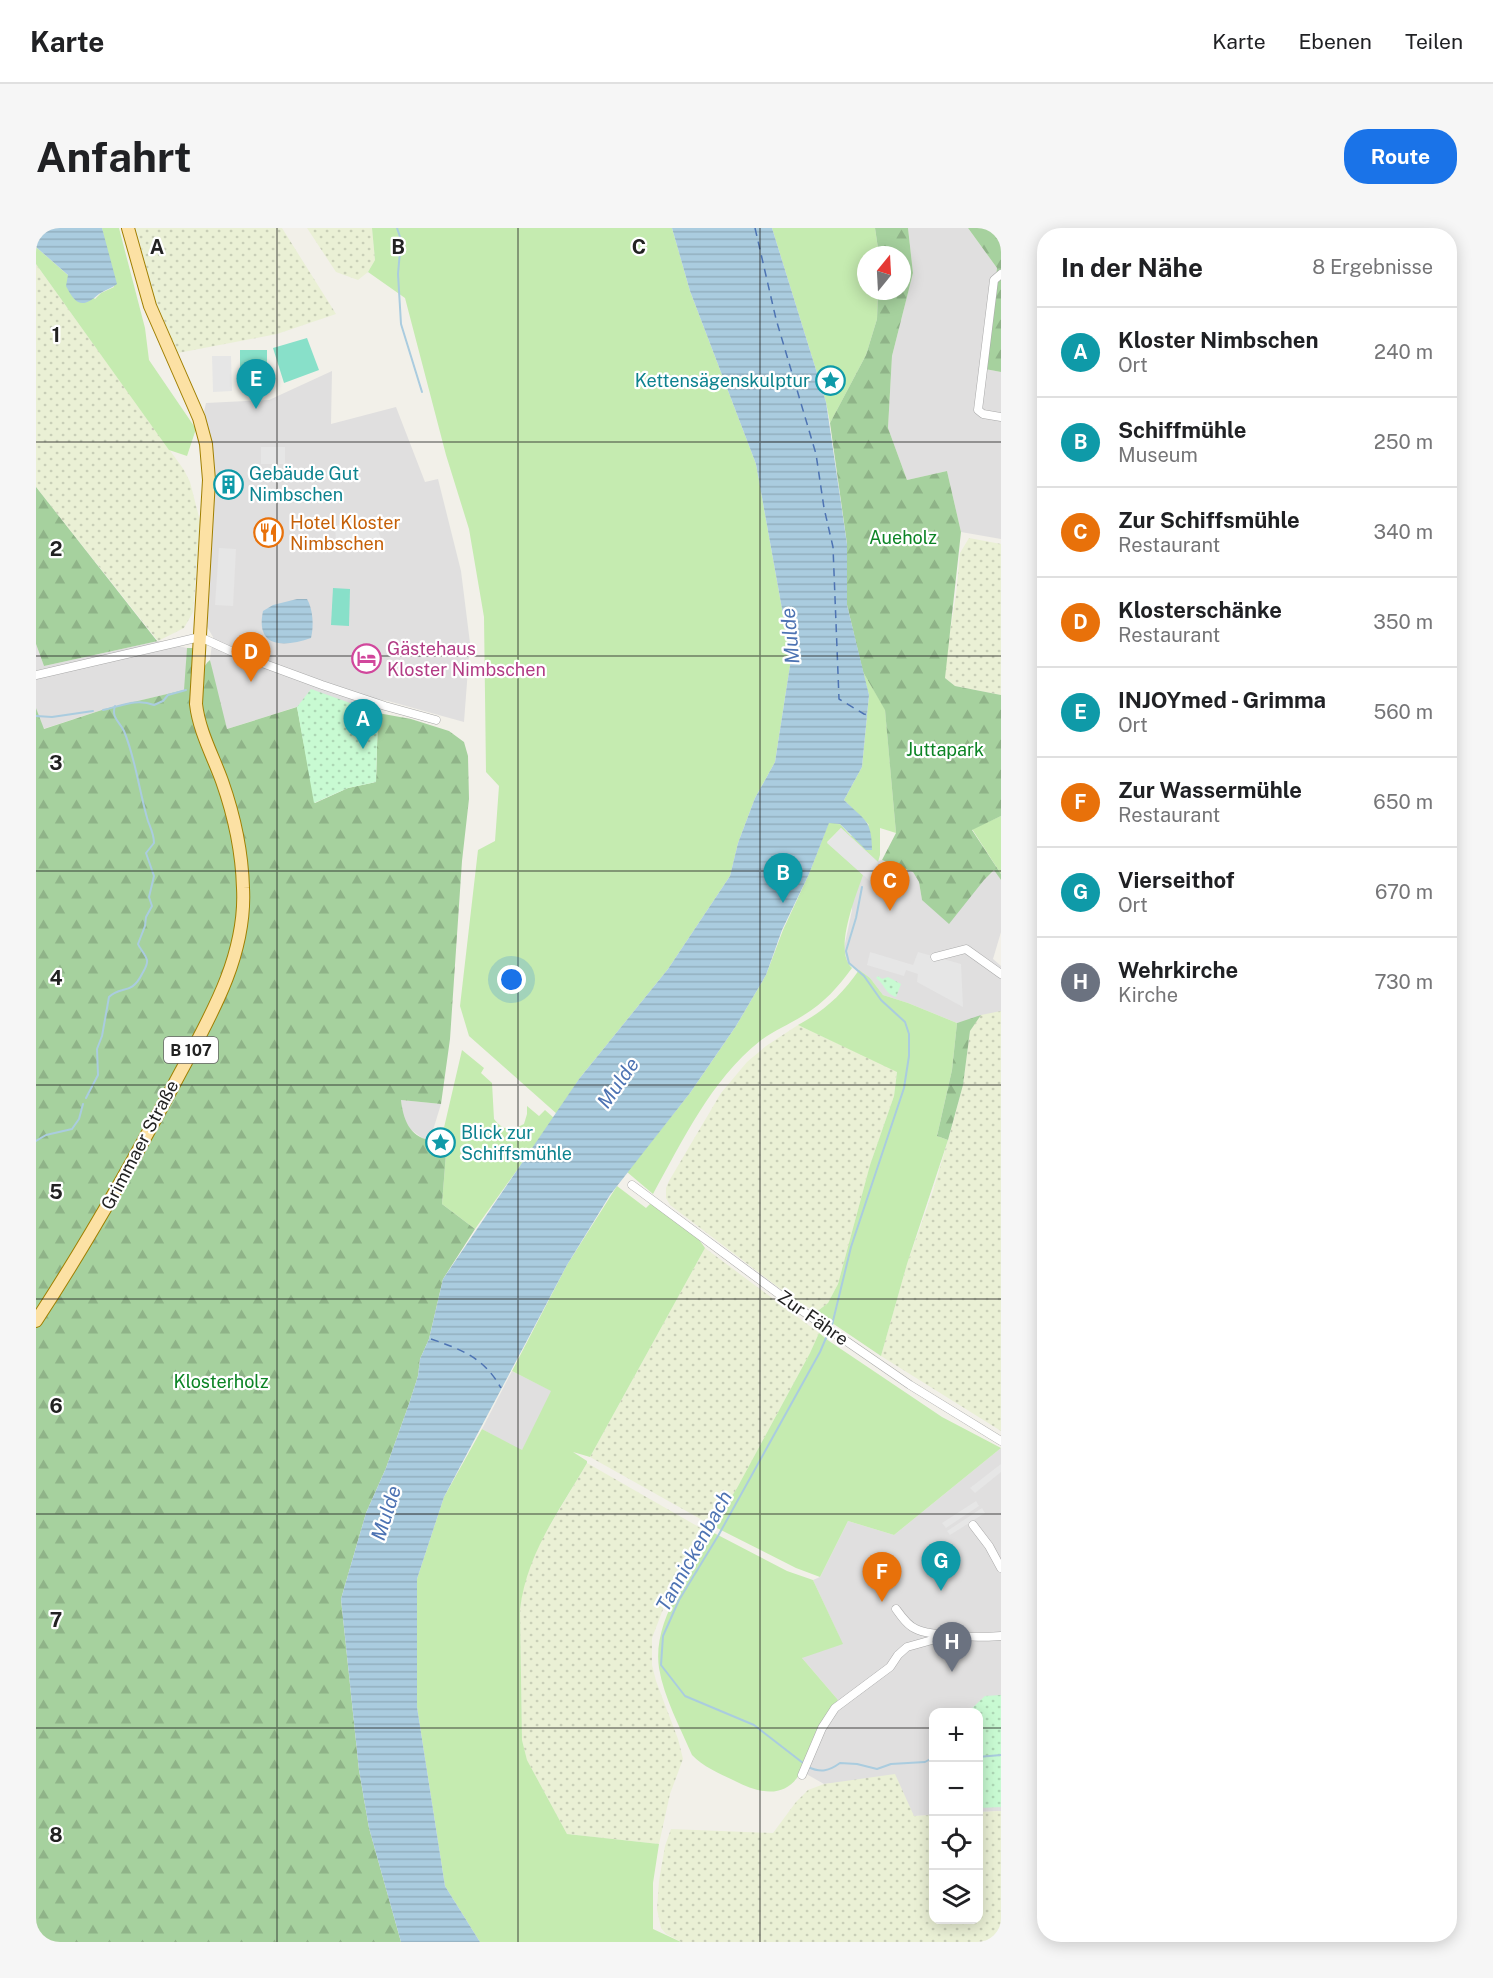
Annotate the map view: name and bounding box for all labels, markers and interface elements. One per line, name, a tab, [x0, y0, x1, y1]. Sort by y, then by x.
text: Karte	[30, 25, 104, 58]
text: Karte	[1212, 29, 1266, 54]
text: Ebenen	[1299, 29, 1372, 54]
text: Teilen	[1405, 29, 1463, 54]
button: Route	[1344, 129, 1457, 184]
text: Anfahrt	[36, 132, 192, 181]
text: A	[150, 235, 164, 259]
text: B	[391, 235, 405, 259]
text: C	[632, 235, 646, 259]
north arrow	[857, 246, 911, 300]
text: In der Nähe	[1061, 252, 1203, 283]
text: 8 Ergebnisse	[1312, 255, 1433, 279]
text: 1	[52, 323, 60, 347]
text: Kloster Nimbschen	[1118, 327, 1319, 353]
text: A	[1073, 340, 1088, 364]
text: 240 m	[1374, 340, 1433, 364]
text: Ort	[1118, 353, 1148, 377]
pin: E	[236, 360, 276, 409]
place icon: Kettensägenskulptur	[815, 365, 847, 397]
place label: Kettensägenskulptur	[635, 370, 810, 391]
text: Schiffmühle	[1118, 417, 1246, 443]
text: B	[1074, 430, 1087, 454]
text: 250 m	[1374, 430, 1433, 454]
text: Museum	[1118, 443, 1198, 467]
place label: Gebäude Gut Nimbschen	[249, 463, 359, 505]
building icon: Gebäude Gut Nimbschen	[212, 468, 244, 500]
text: Zur Schiffsmühle	[1118, 507, 1300, 533]
place label: Hotel Kloster Nimbschen	[290, 512, 401, 554]
restaurant icon: Hotel Kloster Nimbschen	[253, 517, 285, 549]
text: C	[1073, 520, 1088, 544]
text: 340 m	[1373, 520, 1433, 544]
park label: Aueholz	[869, 527, 937, 548]
text: Restaurant	[1118, 533, 1220, 557]
text: 2	[50, 537, 62, 561]
text: Klosterschänke	[1118, 597, 1282, 623]
water label: Mulde	[776, 607, 804, 665]
text: D	[1073, 610, 1088, 634]
text: 350 m	[1373, 610, 1433, 634]
text: Restaurant	[1118, 623, 1220, 647]
pin: D	[232, 632, 270, 682]
place label: Gästehaus Kloster Nimbschen	[387, 638, 546, 680]
hotel icon: Gästehaus Kloster Nimbschen	[350, 643, 382, 675]
text: INJOYmed - Grimma	[1118, 687, 1326, 713]
pin: A	[344, 700, 382, 749]
text: E	[1074, 700, 1087, 724]
text: 560 m	[1373, 700, 1433, 724]
text: Ort	[1118, 713, 1148, 737]
park label: Juttapark	[906, 739, 984, 760]
text: 3	[49, 751, 63, 775]
text: Zur Wassermühle	[1118, 777, 1302, 803]
text: F	[1074, 790, 1087, 814]
text: 650 m	[1373, 790, 1433, 814]
text: Restaurant	[1118, 803, 1220, 827]
pin: B	[764, 854, 802, 903]
pin: C	[870, 862, 910, 911]
text: Vierseithof	[1118, 867, 1234, 893]
text: G	[1073, 880, 1088, 904]
text: 670 m	[1375, 880, 1433, 904]
text: Ort	[1118, 893, 1148, 917]
text: Wehrkirche	[1118, 957, 1238, 983]
your location	[497, 965, 526, 994]
text: 4	[49, 966, 63, 990]
text: H	[1073, 970, 1088, 994]
text: 730 m	[1375, 970, 1433, 994]
text: Kirche	[1118, 983, 1178, 1007]
road number: B 107	[164, 1037, 218, 1063]
water label: Mulde	[592, 1053, 644, 1113]
street label: Grimmaer Straße	[97, 1076, 183, 1213]
place label: Blick zur Schiffsmühle	[461, 1122, 572, 1164]
place icon: Blick zur Schiffsmühle	[424, 1127, 456, 1159]
text: 5	[49, 1180, 63, 1204]
street label: Zur Fähre	[774, 1286, 853, 1350]
park label: Klosterholz	[173, 1371, 269, 1392]
text: 6	[49, 1394, 63, 1418]
water label: Mulde	[366, 1482, 406, 1544]
water label: Tannickenbach	[651, 1486, 737, 1616]
pin: G	[922, 1542, 960, 1591]
pin: F	[862, 1552, 902, 1602]
text: 7	[50, 1608, 62, 1632]
pin: H	[932, 1622, 972, 1672]
map controls	[929, 1708, 983, 1924]
button: +	[929, 1708, 983, 1762]
button: −	[929, 1762, 983, 1816]
button: locate	[929, 1816, 983, 1870]
text: 8	[49, 1823, 63, 1847]
button: layers	[929, 1870, 983, 1924]

